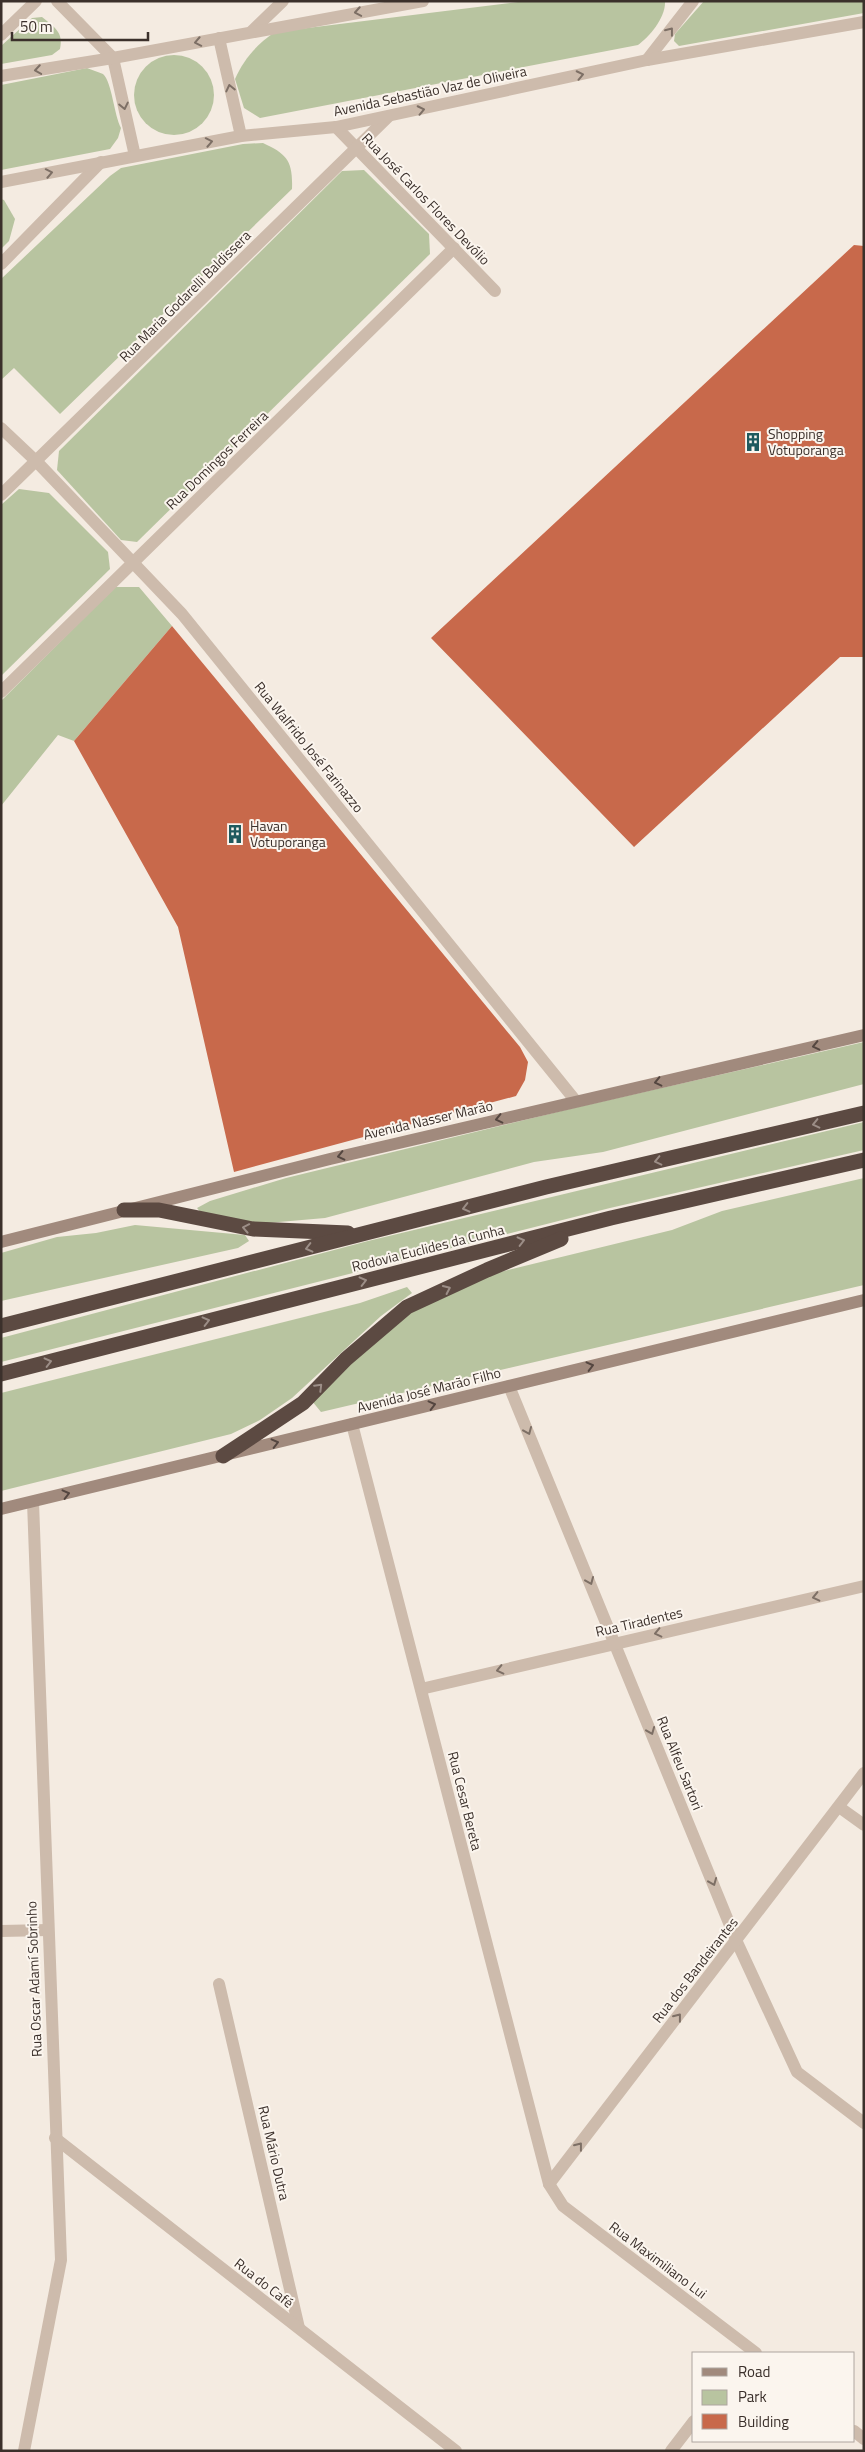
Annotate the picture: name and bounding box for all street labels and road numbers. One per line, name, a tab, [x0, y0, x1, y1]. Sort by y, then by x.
street label: Avenida Sebastião Vaz de Oliveira	[331, 60, 528, 121]
street label: Rua José Carlos Flores Devólio	[357, 128, 495, 270]
street label: Rua Maria Godarelli Baldissera	[114, 225, 255, 366]
street label: Rua Domingos Ferreira	[161, 405, 272, 514]
street label: Rua Walfrido José Farinazzo	[250, 677, 369, 817]
street label: Avenida Nasser Marão	[361, 1094, 495, 1145]
street label: Rodovia Euclides da Cunha	[349, 1218, 506, 1277]
street label: Avenida José Marão Filho	[355, 1361, 503, 1418]
street label: Rua Tiradentes	[593, 1601, 685, 1642]
street label: Rua Alfeu Sartori	[652, 1713, 709, 1813]
street label: Rua Cesar Bereta	[443, 1749, 488, 1853]
street label: Rua Oscar Adamí Sobrinho	[20, 1901, 47, 2057]
street label: Rua dos Bandeirantes	[647, 1912, 743, 2027]
street label: Rua Mário Dutra	[253, 2104, 296, 2202]
street label: Rua Maximiliano Lui	[605, 2216, 712, 2303]
street label: Rua do Café	[230, 2253, 298, 2312]

